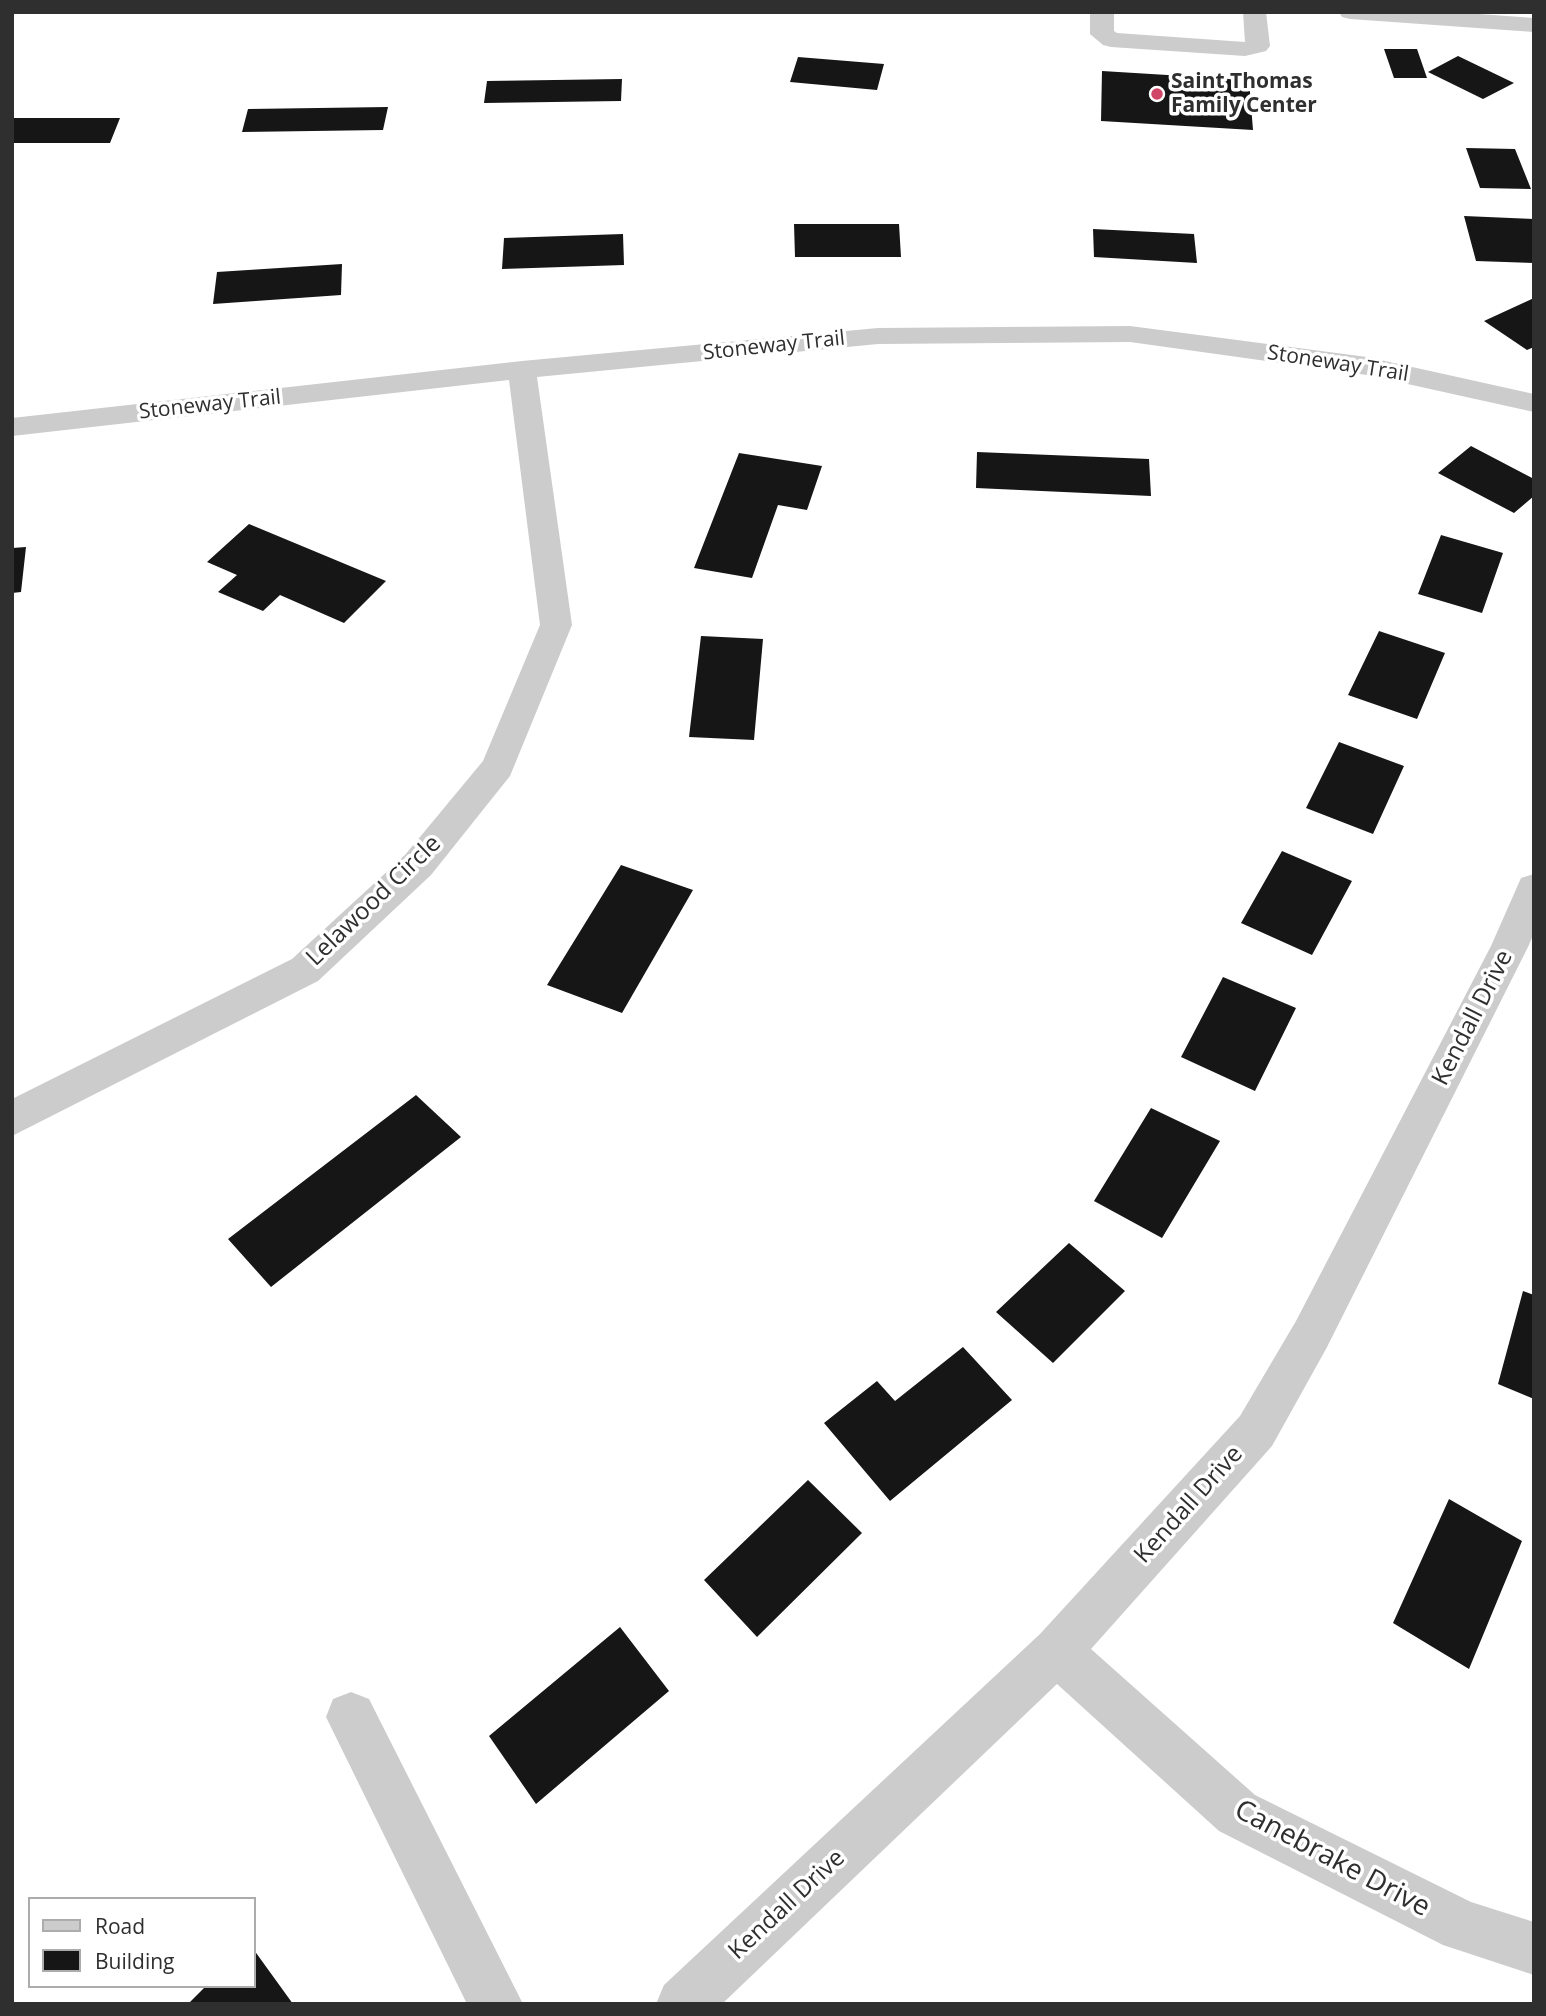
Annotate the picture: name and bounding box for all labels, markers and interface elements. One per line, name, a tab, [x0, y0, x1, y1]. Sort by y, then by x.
place label: Saint Thomas Family Center	[1171, 69, 1317, 119]
marker: Saint Thomas Family Center	[1149, 86, 1165, 102]
street label: Stoneway Trail	[702, 326, 846, 366]
street label: Stoneway Trail	[1266, 340, 1410, 388]
street label: Stoneway Trail	[138, 385, 282, 425]
street label: Lelawood Circle	[301, 830, 447, 972]
street label: Kendall Drive	[1427, 946, 1519, 1090]
street label: Kendall Drive	[1129, 1440, 1249, 1570]
street label: Canebrake Drive	[1229, 1793, 1435, 1925]
street label: Kendall Drive	[723, 1844, 851, 1966]
legend	[28, 1897, 256, 1988]
text: Road	[95, 1912, 145, 1940]
text: Building	[95, 1947, 174, 1975]

